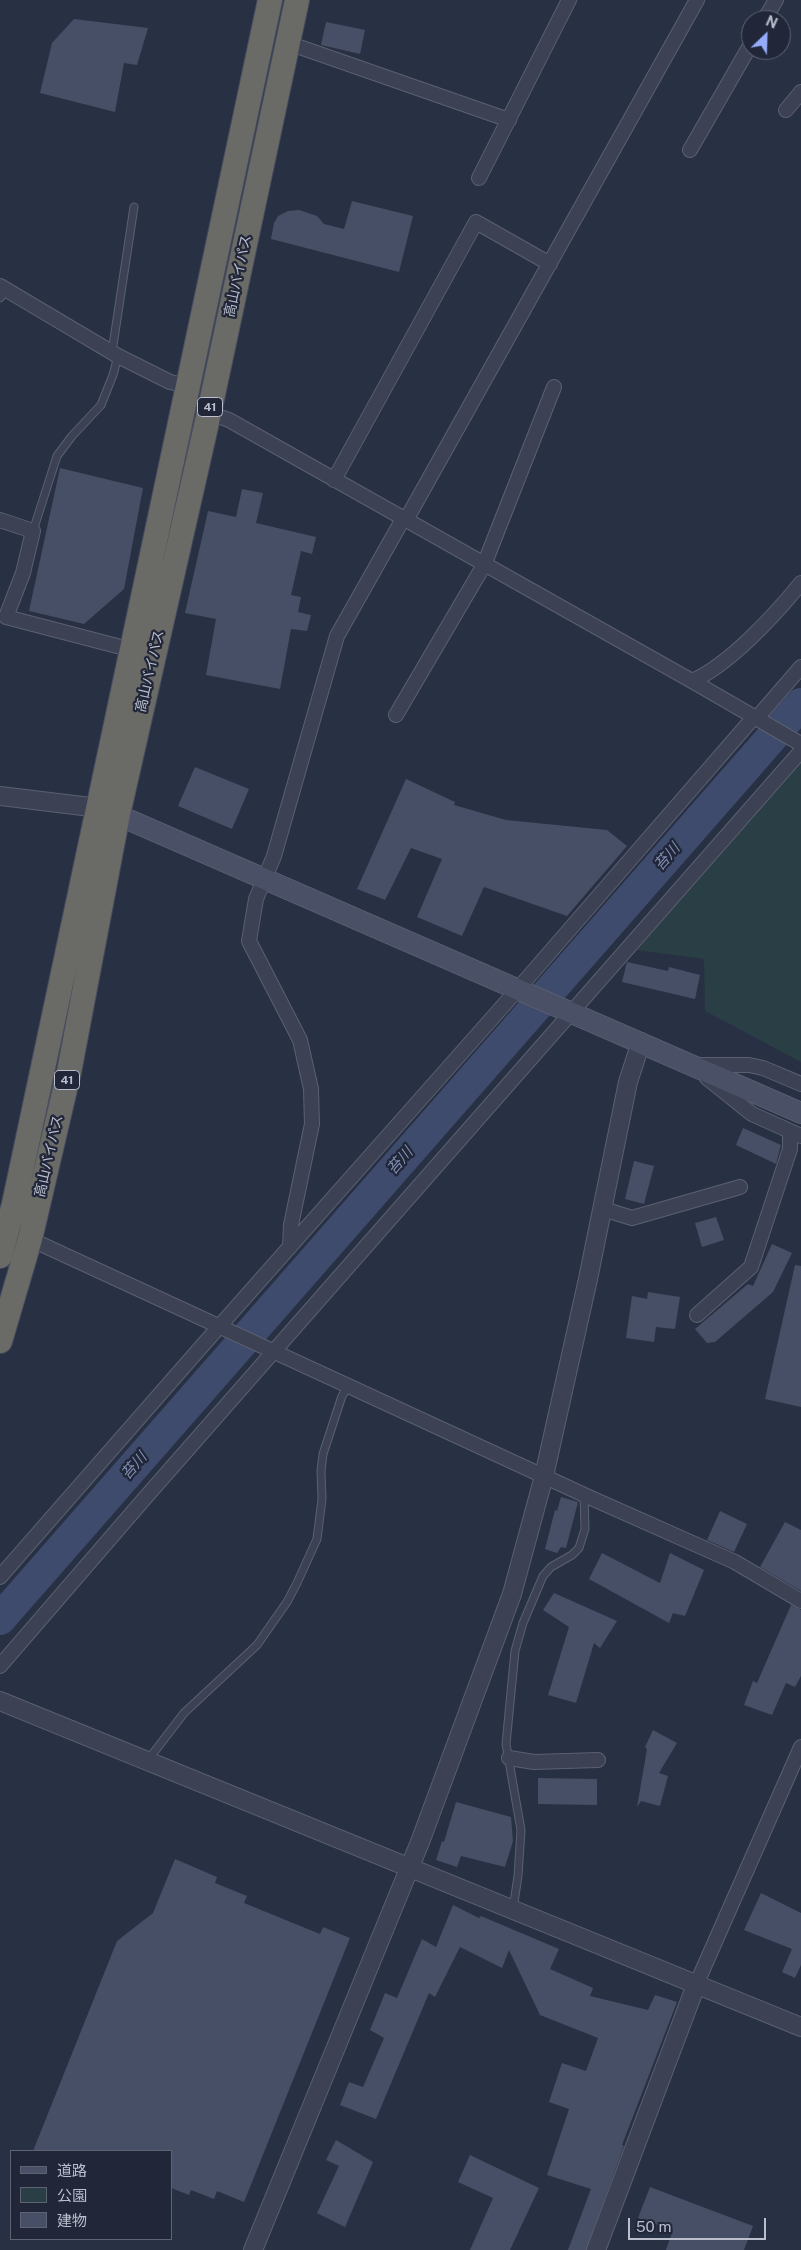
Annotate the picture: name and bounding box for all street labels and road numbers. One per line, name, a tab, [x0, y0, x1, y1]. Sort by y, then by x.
street label: 高山バイパス	[221, 233, 255, 319]
road number: 41	[198, 398, 222, 417]
street label: 高山バイパス	[132, 628, 168, 714]
road number: 41	[54, 1070, 80, 1090]
street label: 高山バイパス	[31, 1113, 67, 1199]

